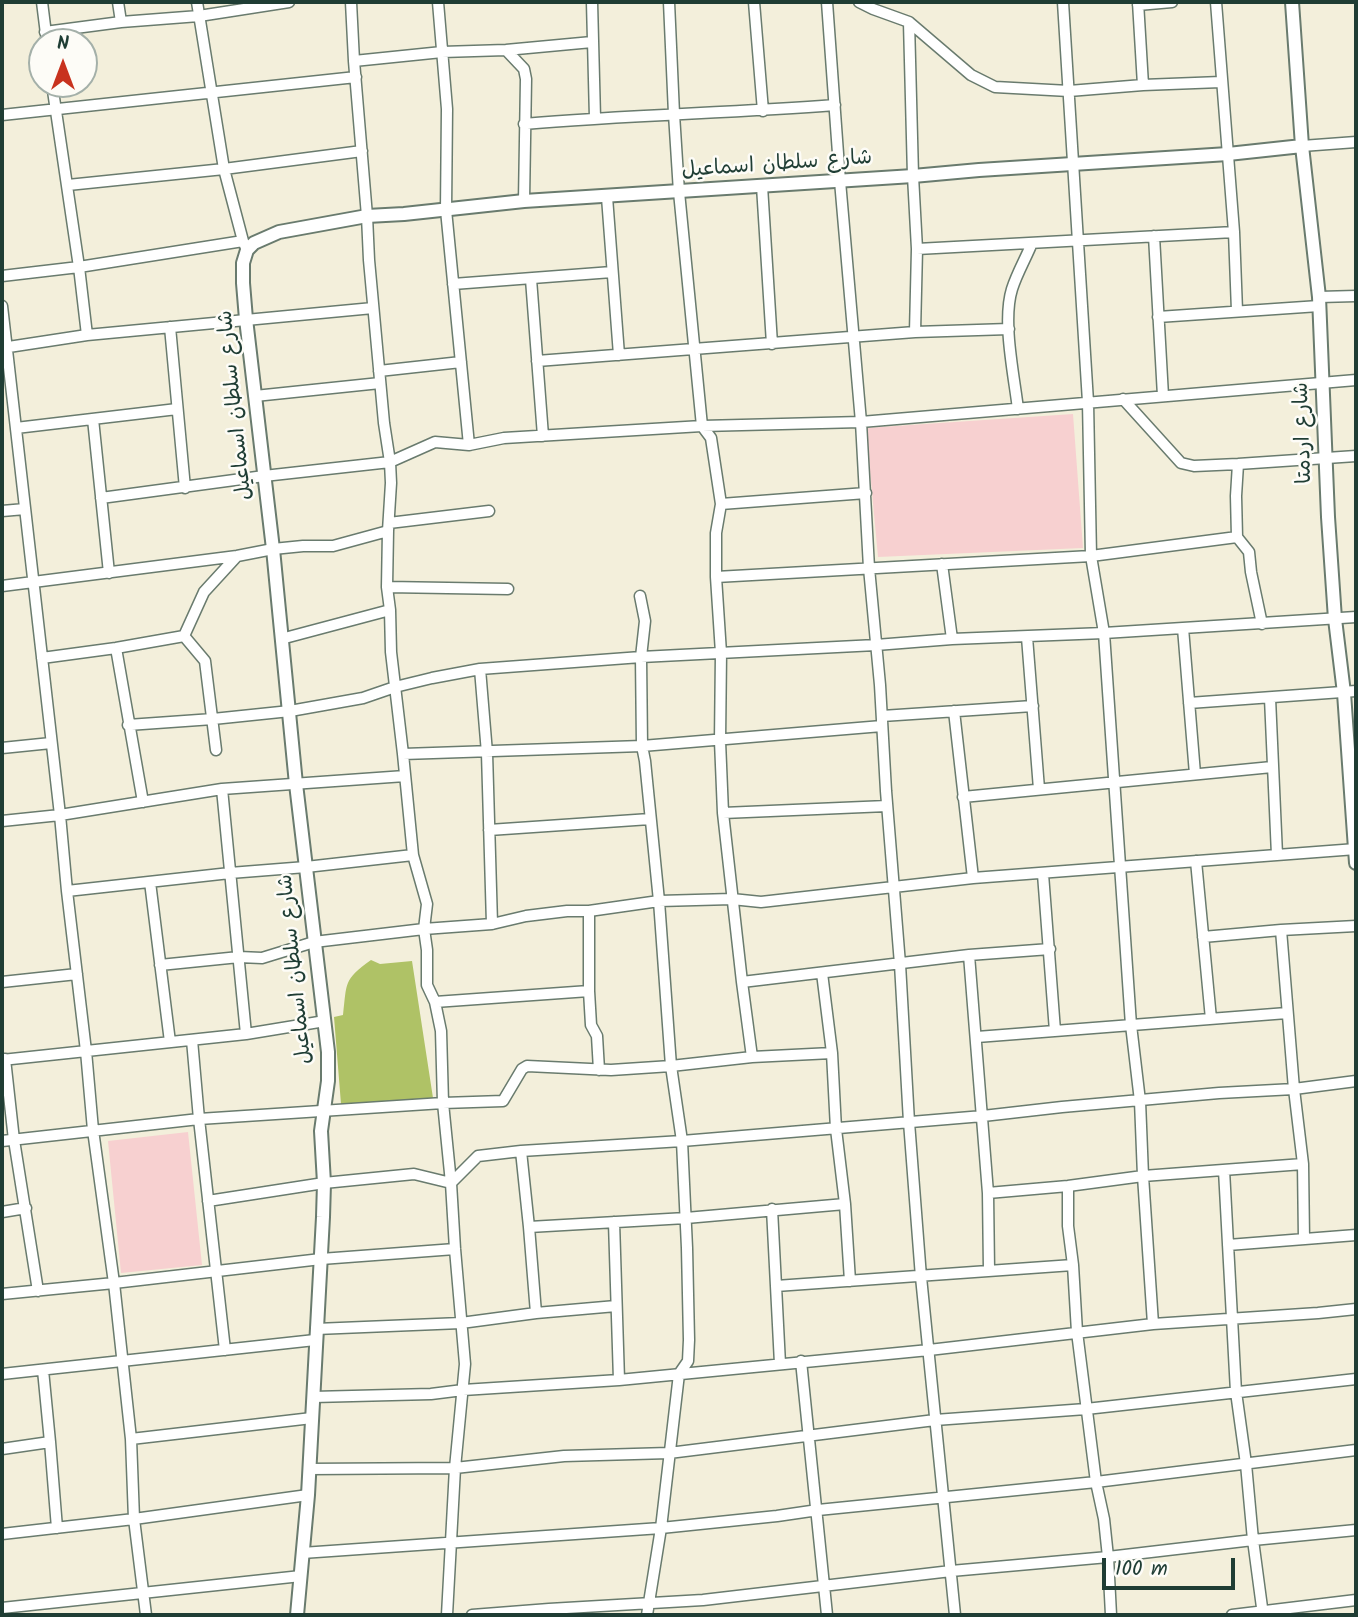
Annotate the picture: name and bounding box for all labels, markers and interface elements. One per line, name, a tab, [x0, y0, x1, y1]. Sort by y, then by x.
north arrow	[28, 28, 98, 98]
text: N	[57, 29, 69, 59]
street label: شارع سلطان اسماعيل	[681, 147, 873, 185]
street label: شارع سلطان اسماعيل	[214, 309, 260, 501]
street label: شارع اردمتا	[1291, 382, 1319, 484]
street label: شارع سلطان اسماعيل	[274, 873, 320, 1065]
scale bar	[1106, 1544, 1239, 1588]
text: 100 m	[1115, 1553, 1168, 1586]

